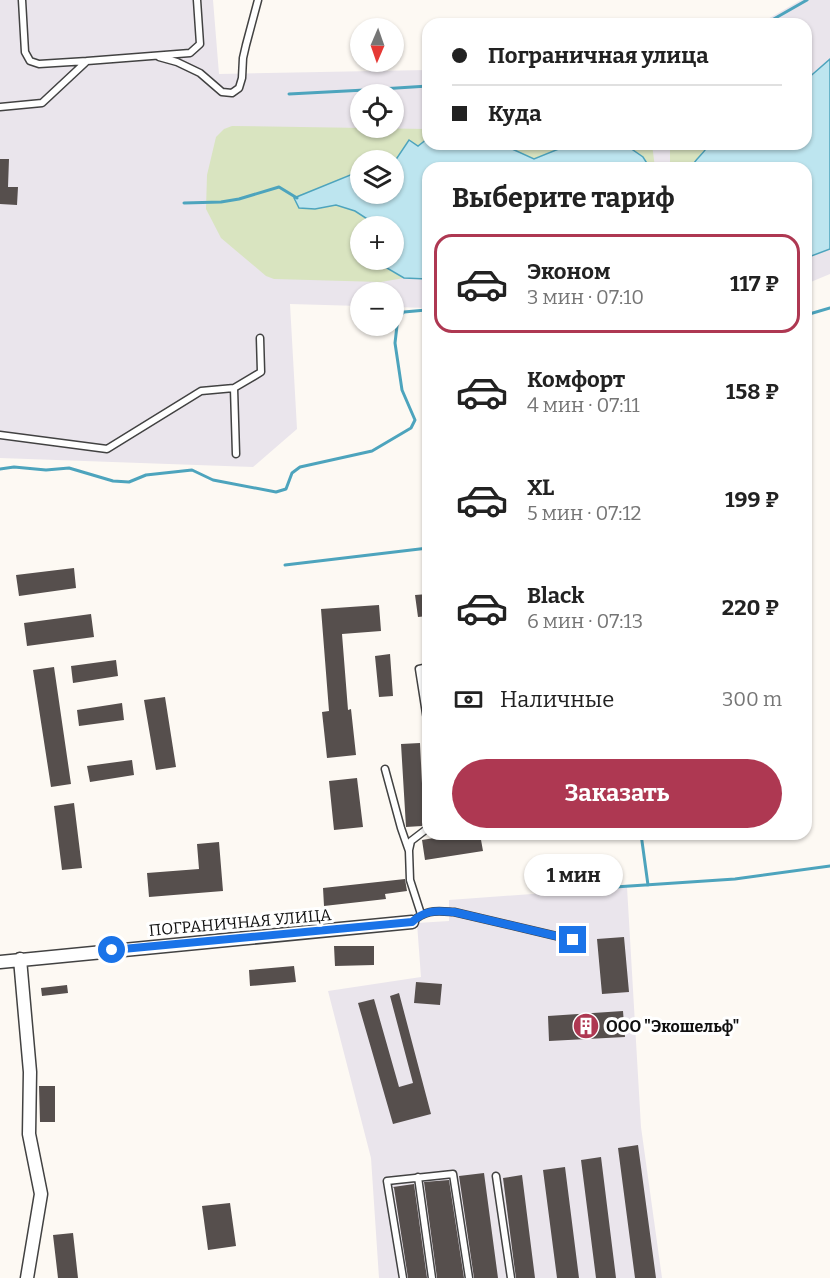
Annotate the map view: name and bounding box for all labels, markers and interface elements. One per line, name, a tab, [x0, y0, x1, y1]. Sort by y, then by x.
north arrow	[350, 18, 404, 72]
map controls	[350, 18, 404, 336]
text: Пограничная улица	[488, 42, 708, 69]
button: locate	[350, 84, 404, 138]
text: Куда	[488, 100, 542, 127]
button: layers	[350, 150, 404, 204]
text: Выберите тариф	[452, 182, 675, 214]
button: +	[350, 216, 404, 270]
icon: car	[455, 257, 509, 311]
text: Эконом	[527, 258, 610, 285]
text: 117 ₽	[730, 270, 779, 297]
button: −	[350, 282, 404, 336]
text: 3 мин · 07:10	[527, 285, 644, 309]
icon: car	[455, 365, 509, 419]
text: Комфорт	[527, 366, 625, 393]
text: 158 ₽	[726, 378, 779, 405]
text: 4 мин · 07:11	[527, 393, 640, 417]
icon: car	[455, 473, 509, 527]
text: XL	[527, 474, 554, 501]
text: 199 ₽	[725, 486, 779, 513]
text: 5 мин · 07:12	[527, 501, 641, 525]
icon: car	[455, 581, 509, 635]
text: Black	[527, 582, 584, 609]
text: 220 ₽	[722, 594, 779, 621]
text: 6 мин · 07:13	[527, 609, 643, 633]
icon: cash	[452, 683, 485, 716]
text: Наличные	[500, 686, 614, 713]
text: 300 m	[722, 687, 782, 711]
button: Заказать	[452, 759, 782, 828]
callout: 1 мин	[524, 853, 622, 895]
text: 1 мин	[546, 863, 601, 887]
street label: ПОГРАНИЧНАЯ УЛИЦА	[148, 905, 333, 940]
route end	[559, 926, 586, 953]
route start	[98, 936, 125, 963]
building icon: ООО "Экошельф"	[571, 1011, 601, 1041]
place label: ООО "Экошельф"	[606, 1017, 739, 1036]

